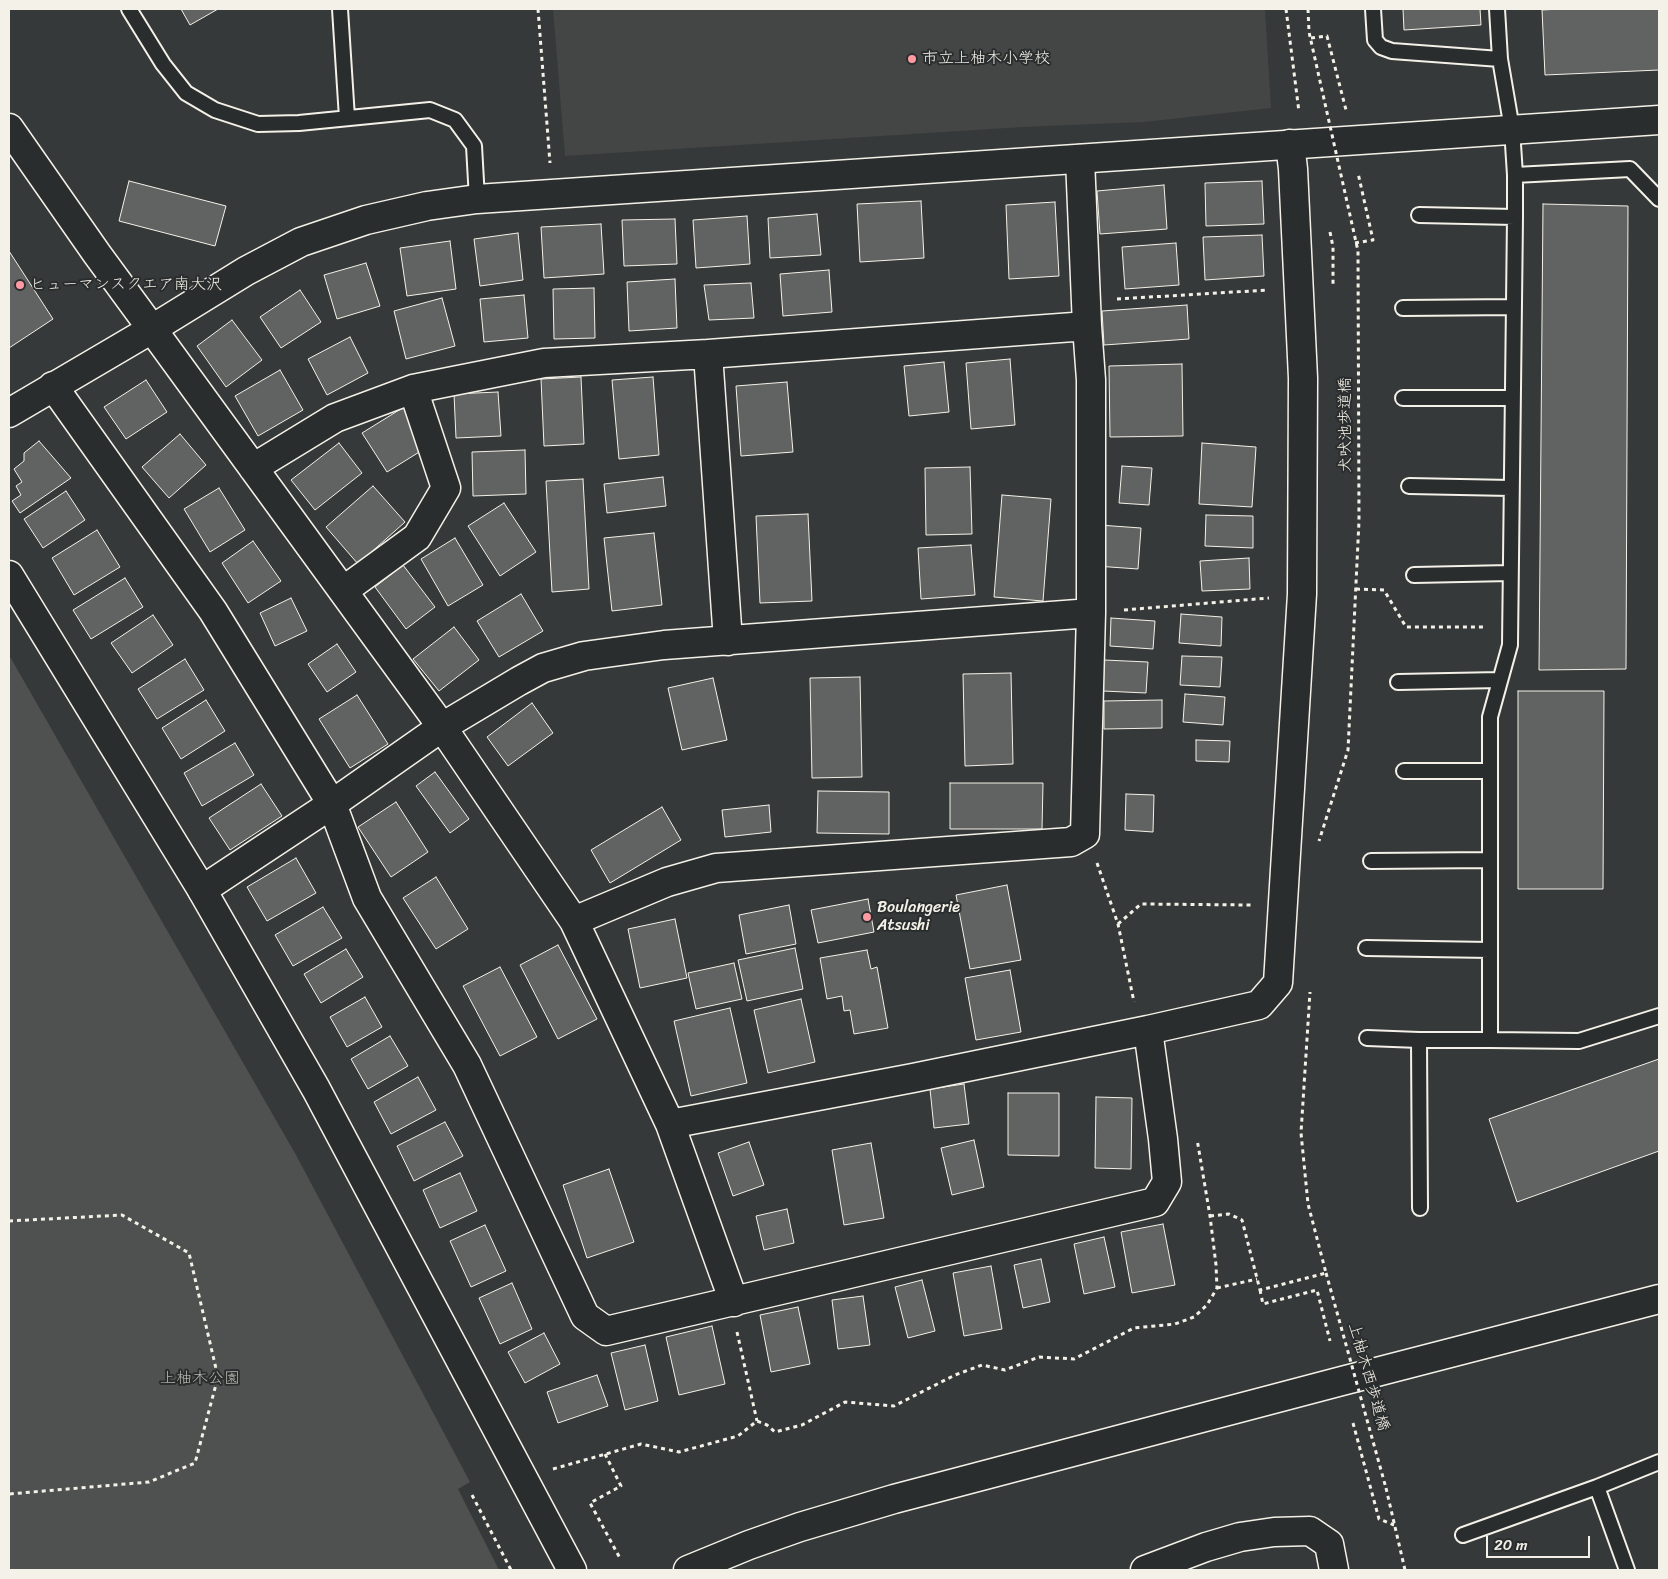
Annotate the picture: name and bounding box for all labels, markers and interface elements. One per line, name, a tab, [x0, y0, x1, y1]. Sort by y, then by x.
place label: 市立上柚木小学校	[922, 49, 1050, 69]
marker: 市立上柚木小学校	[906, 53, 918, 65]
place label: ヒューマンスクエア南大沢	[30, 275, 222, 295]
marker: ヒューマンスクエア南大沢	[14, 279, 26, 291]
street label: 犬吠池歩道橋	[1336, 377, 1356, 473]
place label: Boulangerie Atsushi	[877, 898, 960, 936]
marker: Boulangerie Atsushi	[861, 911, 873, 923]
street label: 上柚木西歩道橋	[1343, 1321, 1393, 1433]
park label: 上柚木公園	[160, 1369, 240, 1389]
scale bar	[1488, 1526, 1592, 1558]
text: 20 m	[1494, 1532, 1528, 1558]

